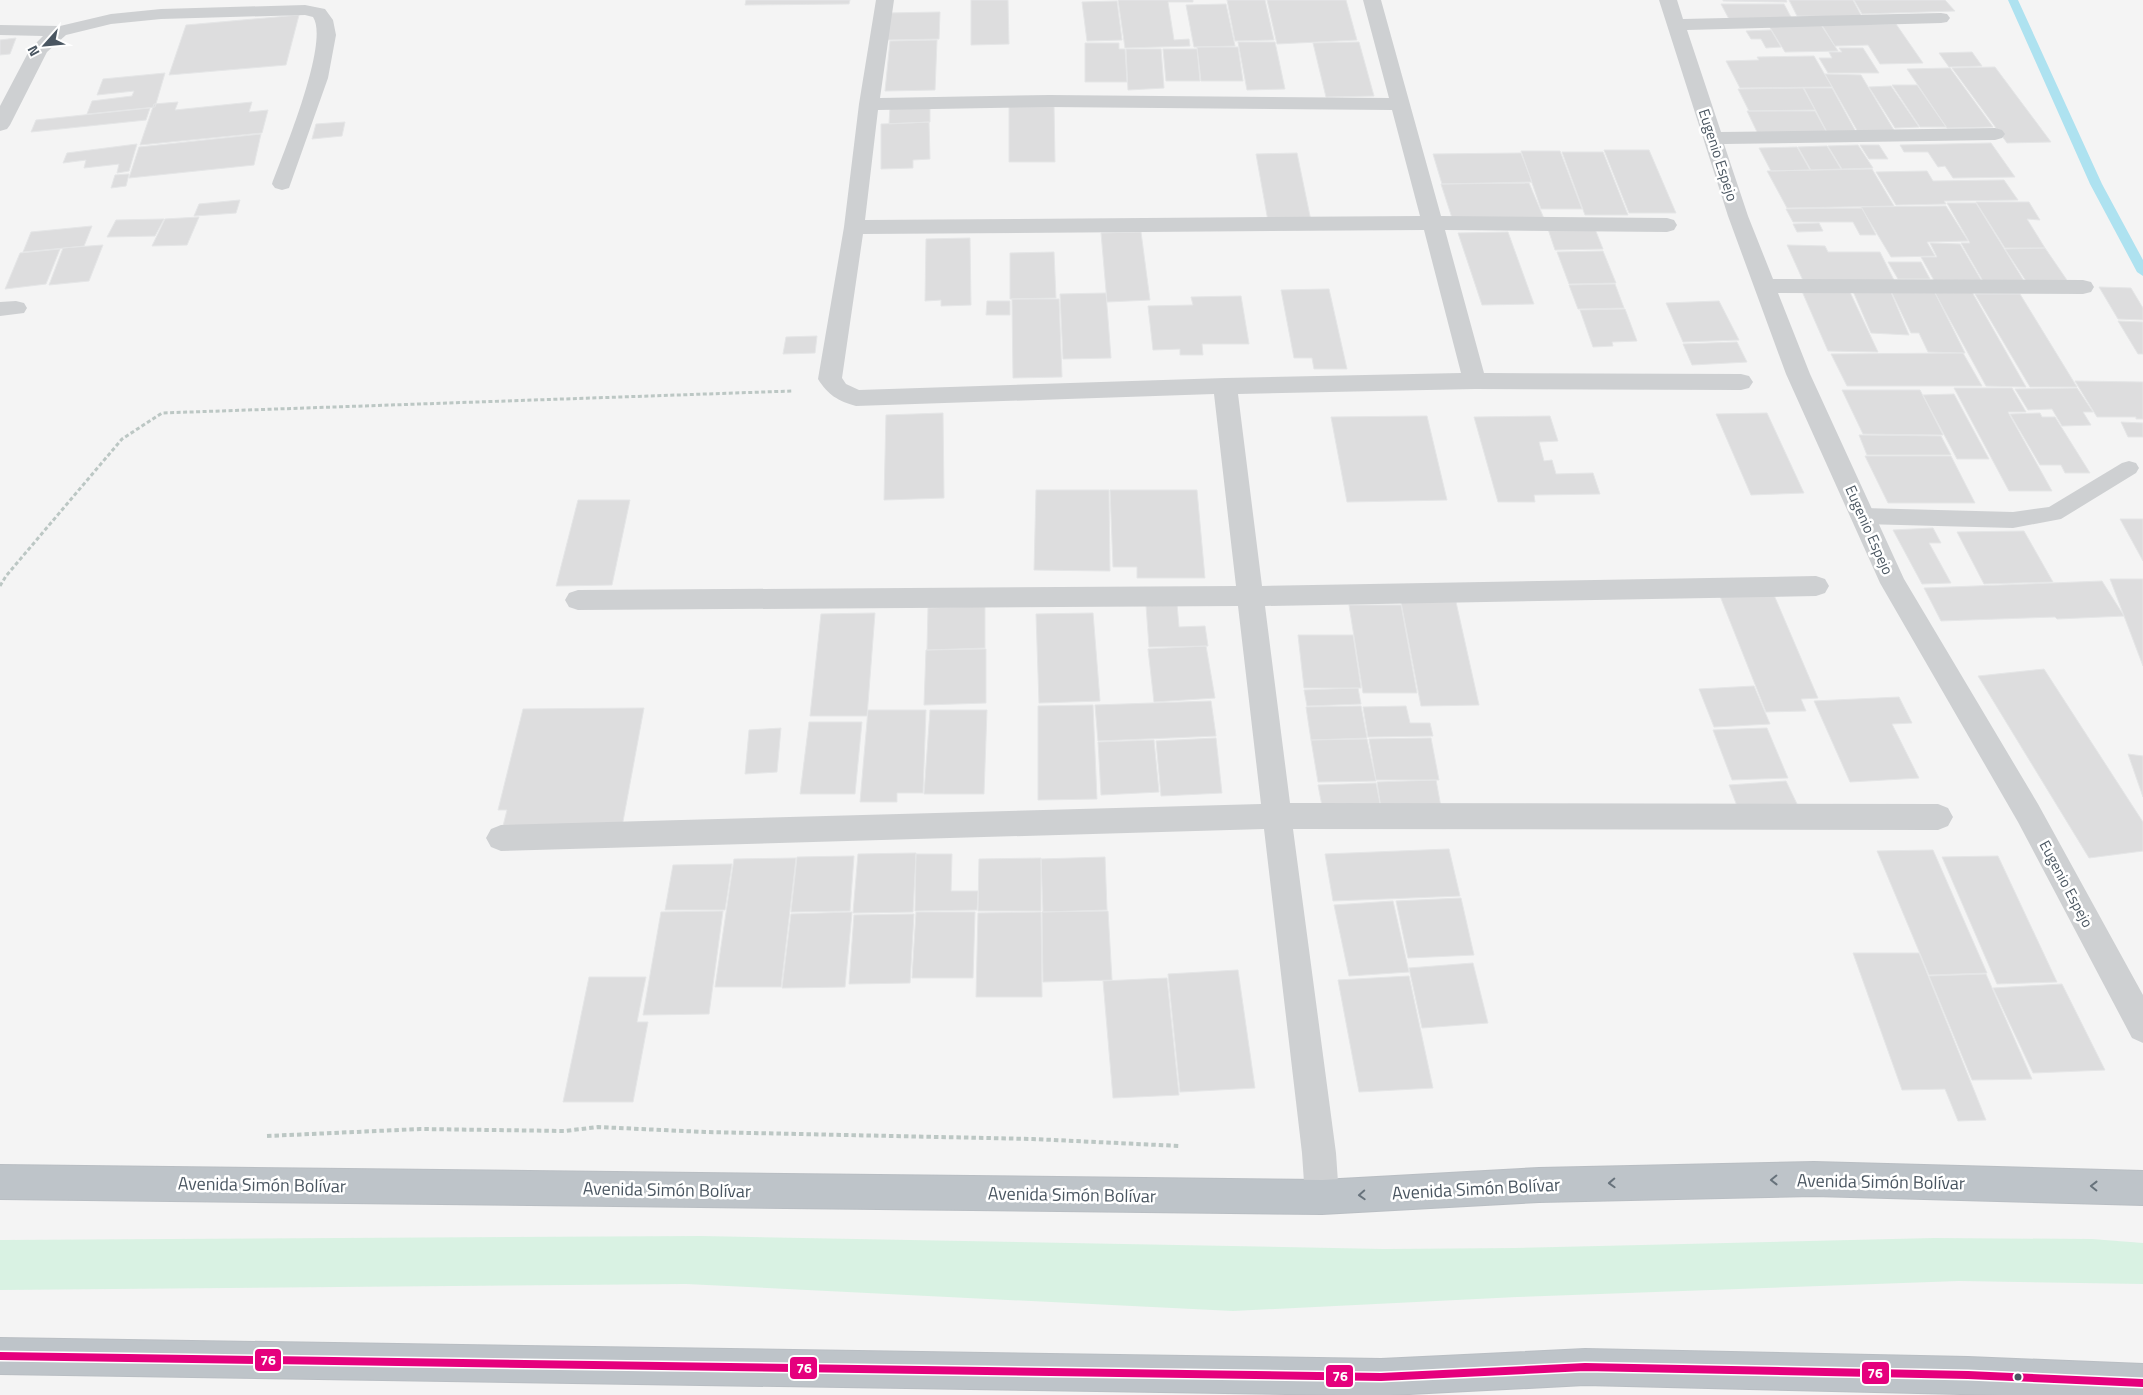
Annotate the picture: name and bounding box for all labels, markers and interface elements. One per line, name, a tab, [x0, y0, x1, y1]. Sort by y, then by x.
north arrow	[20, 20, 70, 70]
text: N	[21, 42, 45, 60]
street label: Eugenio Espejo	[1693, 106, 1744, 204]
street label: Eugenio Espejo	[1839, 481, 1900, 578]
street label: Eugenio Espejo	[2034, 836, 2099, 932]
street label: Avenida Simón Bolívar	[1797, 1167, 1965, 1196]
street label: Avenida Simón Bolívar	[178, 1170, 346, 1199]
street label: Avenida Simón Bolívar	[1391, 1171, 1561, 1206]
street label: Avenida Simón Bolívar	[583, 1175, 751, 1204]
one-way arrow	[1770, 1175, 1778, 1185]
one-way arrow	[1608, 1178, 1616, 1189]
street label: Avenida Simón Bolívar	[988, 1180, 1156, 1209]
one-way arrow	[2090, 1181, 2098, 1192]
one-way arrow	[1358, 1190, 1366, 1201]
line badge: 76	[254, 1348, 282, 1372]
text: 76	[260, 1349, 276, 1370]
line badge: 76	[789, 1356, 818, 1380]
text: 76	[796, 1357, 812, 1378]
line badge: 76	[1861, 1361, 1890, 1385]
text: 76	[1867, 1362, 1883, 1383]
line badge: 76	[1325, 1364, 1354, 1388]
text: 76	[1332, 1365, 1348, 1386]
unlabelled marker	[2013, 1372, 2023, 1382]

